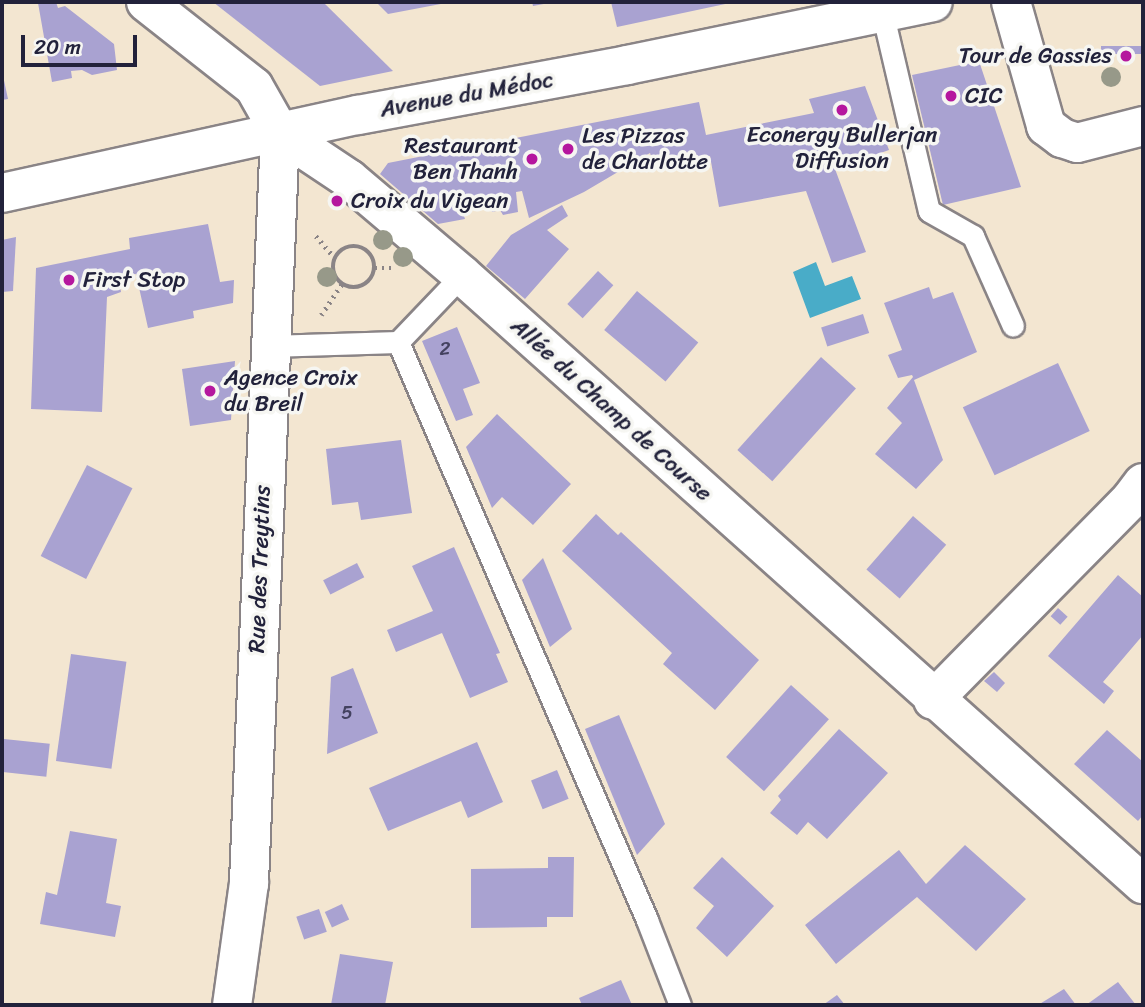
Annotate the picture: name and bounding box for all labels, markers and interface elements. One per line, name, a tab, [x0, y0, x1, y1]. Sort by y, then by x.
scale bar	[24, 21, 140, 65]
text: 20 m	[34, 28, 81, 66]
place label: Tour de Gassies	[958, 42, 1112, 70]
marker: Tour de Gassies	[1118, 48, 1134, 64]
street label: Avenue du Médoc	[378, 66, 556, 124]
place label: CIC	[965, 82, 1003, 110]
marker: CIC	[943, 88, 959, 104]
marker: Econergy Bullerjan Diffusion	[834, 102, 850, 118]
place label: Econergy Bullerjan Diffusion	[746, 121, 938, 175]
place label: Les Pizzas de Charlotte	[582, 122, 708, 176]
place label: Restaurant Ben Thanh	[404, 132, 518, 186]
marker: Les Pizzas de Charlotte	[560, 141, 576, 157]
marker: Restaurant Ben Thanh	[524, 151, 540, 167]
place label: Croix du Vigean	[351, 187, 508, 215]
marker: Croix du Vigean	[329, 193, 345, 209]
place label: First Stop	[83, 266, 185, 294]
marker: First Stop	[61, 272, 77, 288]
street label: Allée du Champ de Course	[505, 312, 717, 508]
house number: 2	[440, 338, 450, 360]
place label: Agence Croix du Breil	[224, 364, 358, 418]
marker: Agence Croix du Breil	[202, 383, 218, 399]
street label: Rue des Treytins	[243, 485, 277, 653]
house number: 5	[341, 702, 353, 724]

